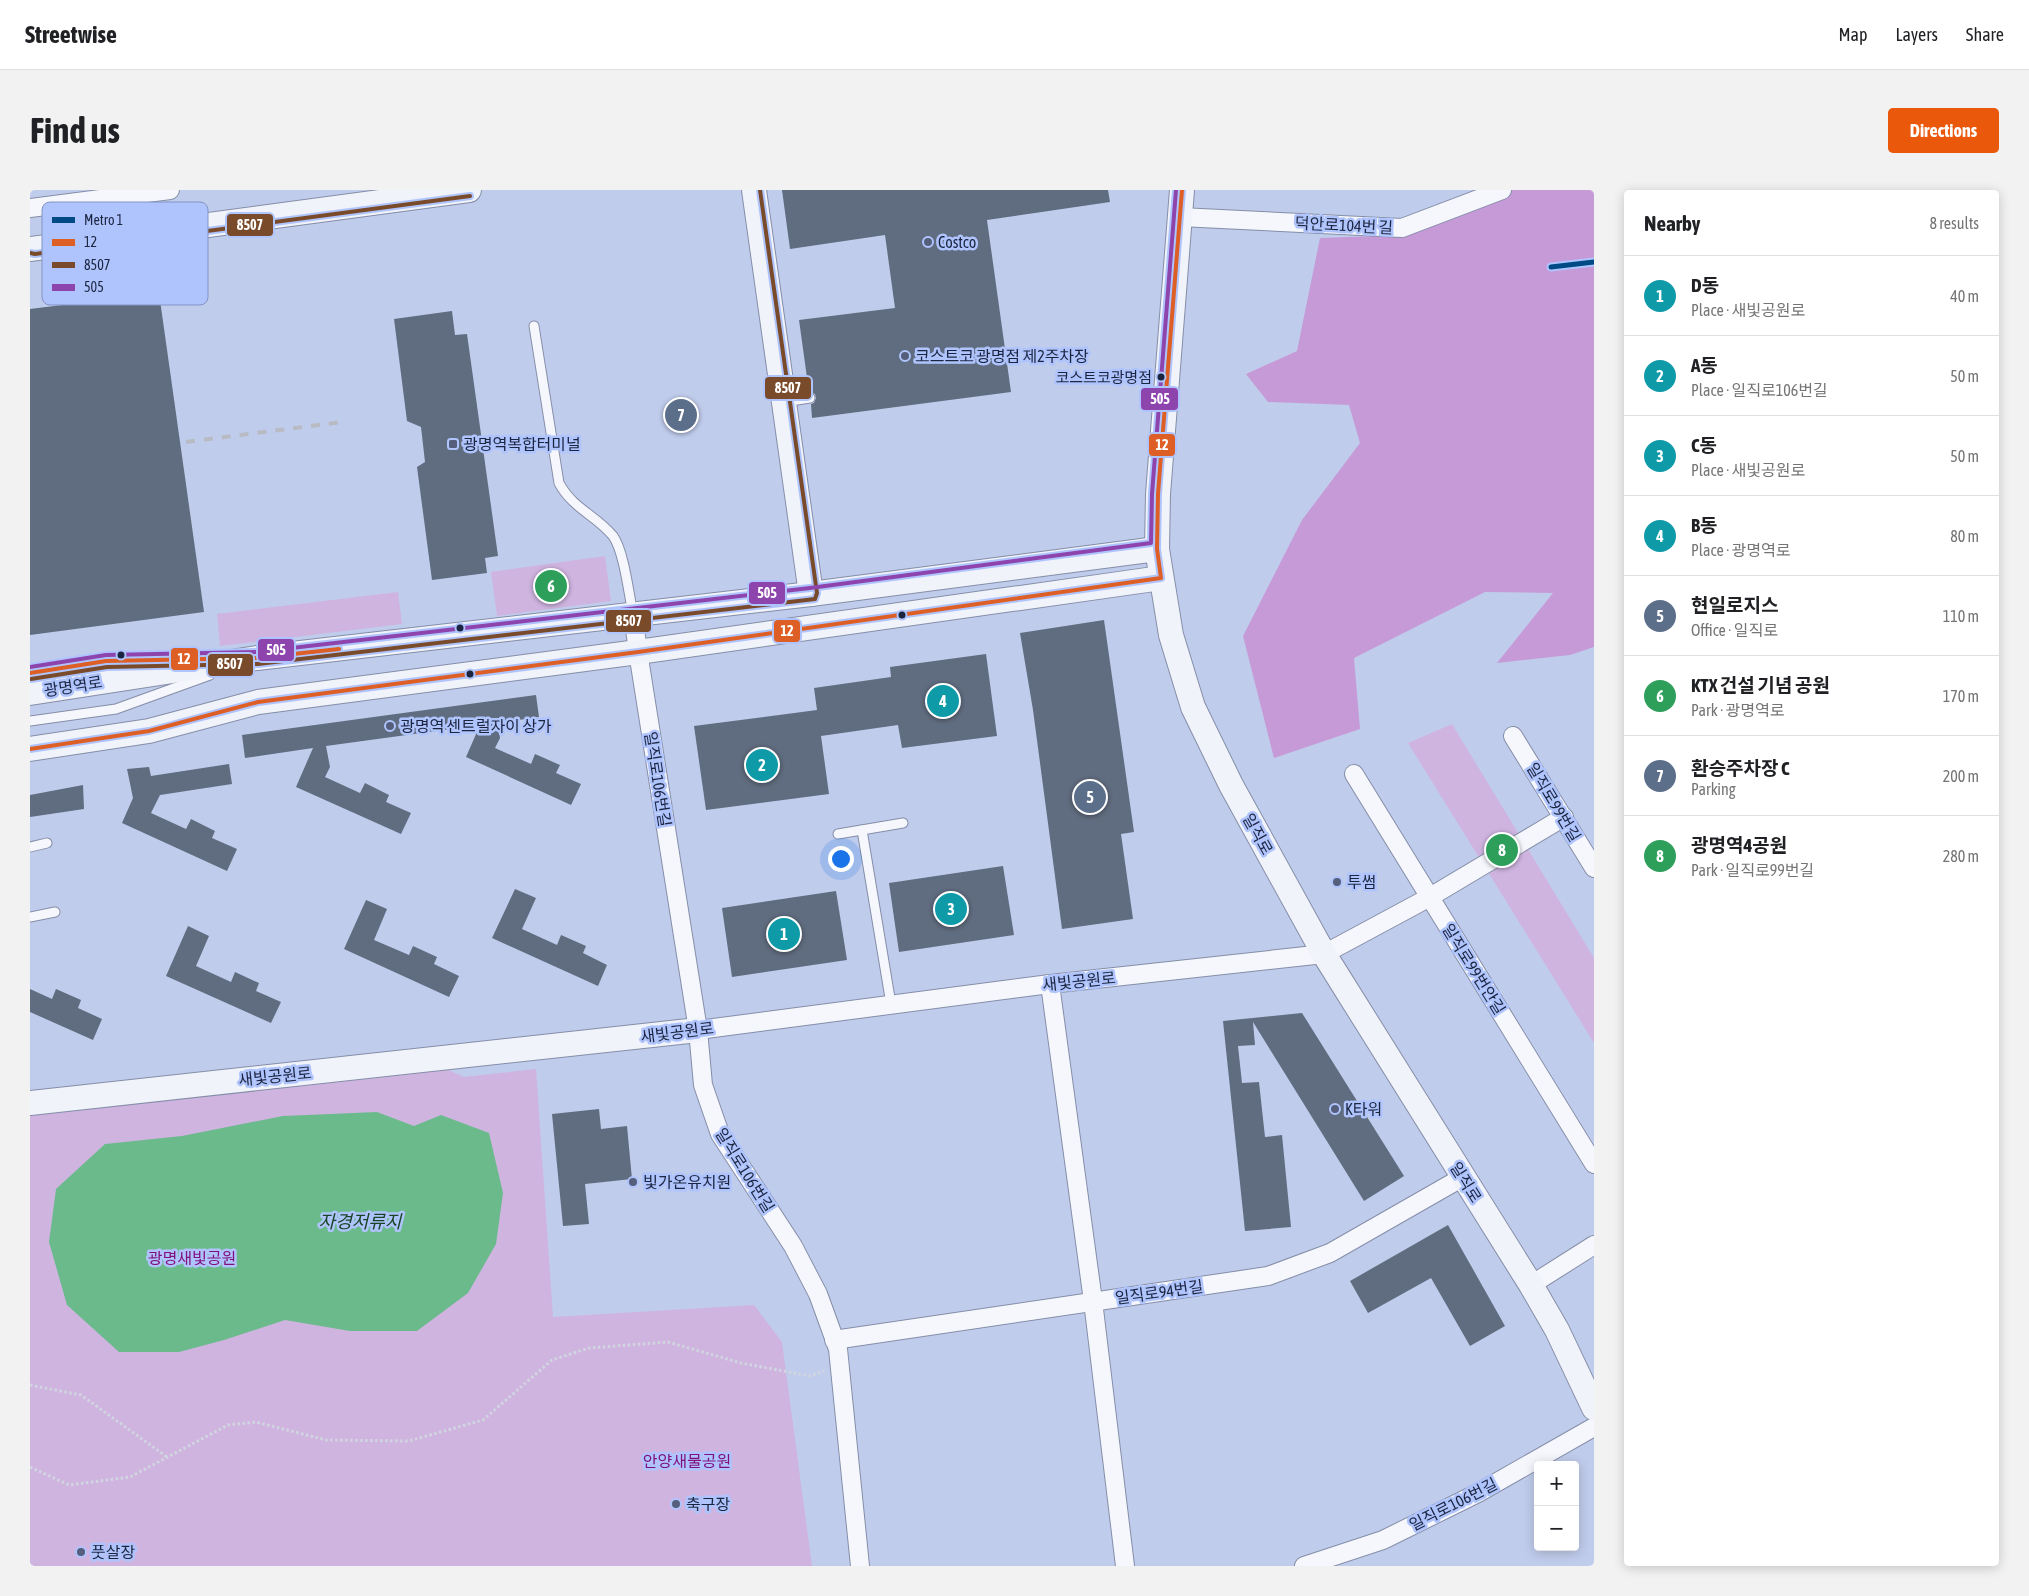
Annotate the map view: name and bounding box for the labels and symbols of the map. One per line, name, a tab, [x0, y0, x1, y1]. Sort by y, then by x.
legend	[42, 202, 208, 305]
text: Metro 1	[84, 212, 123, 228]
line badge: 8507	[226, 213, 274, 237]
street label: 덕안로104번 길	[1294, 213, 1394, 237]
text: 8507	[237, 217, 263, 233]
place label: Costco	[938, 233, 976, 251]
text: 12	[84, 234, 97, 250]
marker: Costco	[922, 236, 934, 248]
text: 8507	[84, 257, 110, 273]
text: 505	[84, 279, 104, 295]
place label: 코스트코 광명점 제2주차장	[915, 347, 1089, 365]
marker: 코스트코 광명점 제2주차장	[899, 350, 911, 362]
place label: 코스트코광명점	[1055, 369, 1152, 386]
marker: 코스트코광명점	[1156, 372, 1166, 382]
line badge: 8507	[764, 376, 812, 400]
text: 8507	[775, 380, 801, 396]
line badge: 505	[1140, 387, 1179, 411]
text: 505	[1150, 391, 1170, 407]
pin: 7	[665, 396, 697, 434]
line badge: 12	[1148, 433, 1176, 457]
place label: 광명역복합터미널	[463, 435, 581, 453]
text: 12	[1155, 437, 1169, 453]
marker: 광명역복합터미널	[447, 438, 459, 450]
pin: 6	[535, 567, 567, 605]
line badge: 505	[748, 581, 786, 605]
text: 505	[757, 585, 777, 601]
line badge: 8507	[605, 609, 652, 633]
unlabelled marker	[897, 610, 907, 620]
text: 8507	[616, 613, 642, 629]
line badge: 12	[773, 619, 801, 643]
unlabelled marker	[455, 623, 465, 633]
text: 12	[780, 623, 794, 639]
line badge: 505	[257, 638, 295, 662]
text: 505	[266, 642, 286, 658]
line badge: 12	[170, 647, 199, 671]
unlabelled marker	[116, 650, 126, 660]
text: 12	[177, 651, 191, 667]
line badge: 8507	[207, 653, 254, 677]
text: 8507	[217, 656, 243, 672]
unlabelled marker	[465, 669, 475, 679]
street label: 광명역로	[43, 672, 104, 699]
pin: 4	[927, 682, 959, 720]
place label: 광명역 센트럴자이 상가	[400, 717, 552, 735]
marker: 광명역 센트럴자이 상가	[384, 720, 396, 732]
street label: 일직로106번길	[642, 730, 674, 828]
pin: 2	[746, 746, 778, 784]
street label: 일직로99번길	[1523, 759, 1585, 845]
pin: 5	[1074, 778, 1106, 816]
street label: 일직로	[1239, 810, 1277, 858]
pin: 8	[1486, 831, 1518, 869]
your location	[828, 846, 854, 872]
place label: 투썸	[1347, 873, 1376, 891]
marker: 투썸	[1331, 876, 1343, 888]
pin: 3	[935, 890, 967, 928]
pin: 1	[768, 915, 800, 953]
street label: 일직로99번안길	[1439, 920, 1509, 1018]
street label: 새빛공원로	[1041, 968, 1117, 994]
street label: 새빛공원로	[639, 1019, 715, 1045]
street label: 새빛공원로	[237, 1063, 313, 1089]
place label: K타워	[1345, 1100, 1382, 1118]
marker: K타워	[1329, 1103, 1341, 1115]
street label: 일직로106번길	[712, 1124, 778, 1216]
street label: 일직로	[1447, 1159, 1485, 1206]
place label: 빛가온유치원	[643, 1173, 731, 1191]
marker: 빛가온유치원	[627, 1176, 639, 1188]
water label: 자경저류지	[319, 1211, 403, 1232]
park label: 광명새빛공원	[148, 1249, 236, 1267]
street label: 일직로94번길	[1114, 1277, 1204, 1307]
park label: 안양새물공원	[643, 1452, 731, 1470]
street label: 일직로106번길	[1406, 1474, 1500, 1534]
place label: 축구장	[686, 1495, 730, 1513]
marker: 축구장	[670, 1498, 682, 1510]
place label: 풋살장	[91, 1543, 135, 1561]
marker: 풋살장	[75, 1546, 87, 1558]

